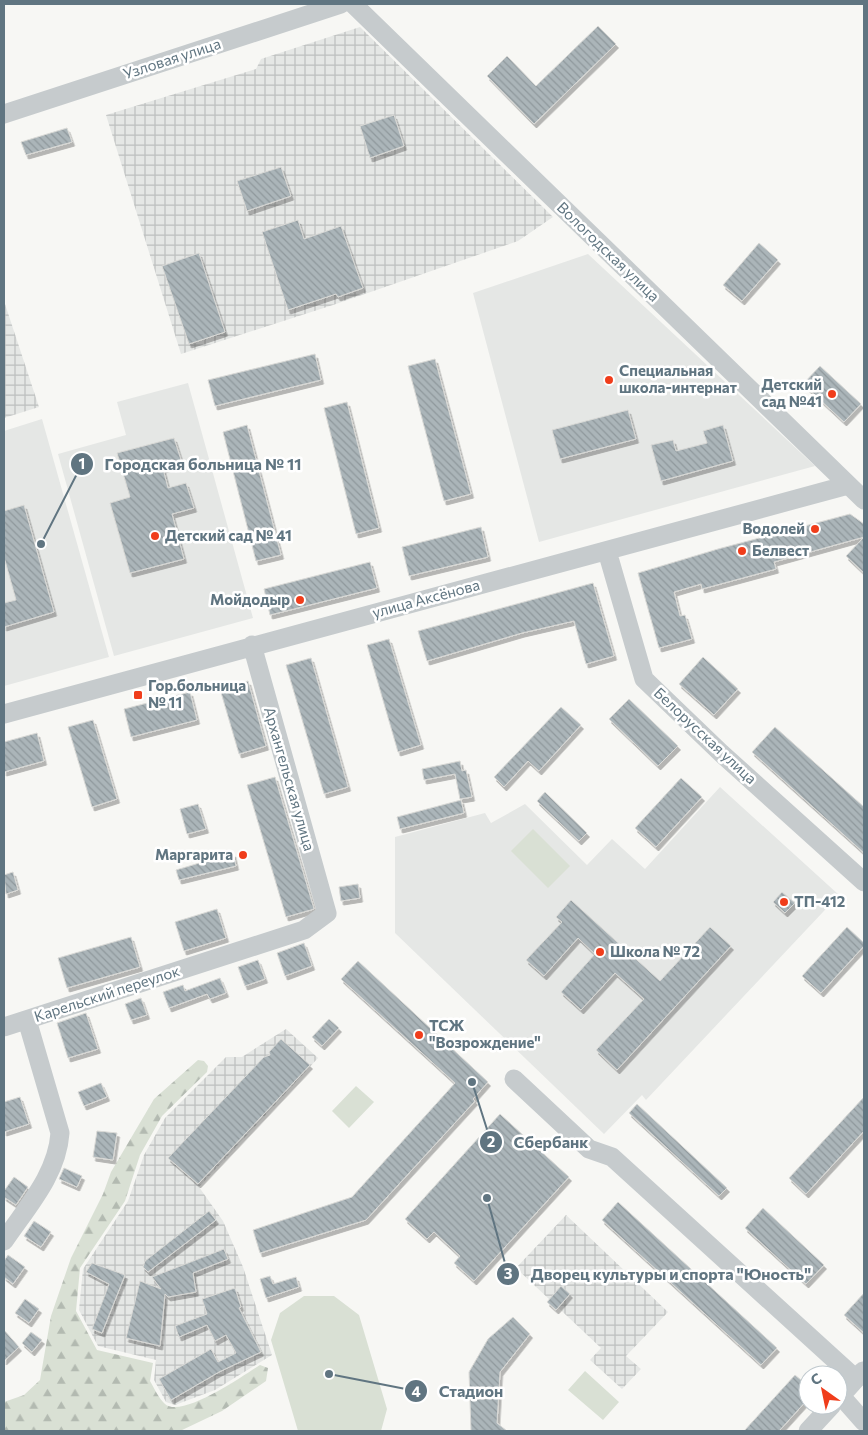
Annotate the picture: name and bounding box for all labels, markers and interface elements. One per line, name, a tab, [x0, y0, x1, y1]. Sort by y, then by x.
street label: Узловая улица	[121, 34, 223, 82]
street label: Вологодская улица	[554, 198, 664, 305]
place label: Специальная школа-интернат	[619, 361, 737, 396]
marker: Специальная школа-интернат	[603, 374, 615, 386]
place label: Детский сад №41	[762, 375, 822, 410]
marker: Детский сад №41	[826, 388, 838, 400]
callout: Городская больница № 11	[70, 449, 312, 480]
text: 1	[79, 454, 85, 472]
text: Городская больница № 11	[105, 454, 301, 473]
place label: Водолей	[742, 519, 805, 537]
marker: Водолей	[809, 523, 821, 535]
place label: Детский сад № 41	[165, 526, 292, 544]
marker: Детский сад № 41	[149, 530, 161, 542]
place label: Белвест	[752, 541, 809, 559]
marker: Белвест	[736, 545, 748, 557]
street label: улица Аксёнова	[370, 575, 481, 621]
place label: Мойдодыр	[210, 590, 290, 608]
marker: Мойдодыр	[294, 594, 306, 606]
place label: Гор.больница № 11	[148, 676, 246, 711]
street label: Белорусская улица	[651, 683, 761, 787]
marker: Гор.больница № 11	[132, 689, 144, 701]
street label: Архангельская улица	[261, 705, 319, 853]
place label: Маргарита	[155, 845, 233, 863]
marker: Маргарита	[237, 849, 249, 861]
place label: ТП-412	[794, 892, 845, 910]
marker: ТП-412	[778, 896, 790, 908]
place label: Школа № 72	[610, 942, 700, 960]
marker: Школа № 72	[594, 946, 606, 958]
street label: Карельский переулок	[31, 961, 182, 1025]
place label: ТСЖ "Возрождение"	[429, 1016, 541, 1051]
marker: ТСЖ "Возрождение"	[413, 1029, 425, 1041]
callout: Сбербанк	[478, 1127, 598, 1158]
text: 2	[487, 1132, 495, 1150]
text: Сбербанк	[514, 1132, 588, 1151]
callout: Дворец культуры и спорта "Юность"	[495, 1258, 821, 1289]
text: 3	[504, 1264, 513, 1282]
text: Дворец культуры и спорта "Юность"	[531, 1264, 811, 1283]
north arrow	[798, 1365, 848, 1415]
text: С	[807, 1369, 824, 1388]
callout: Стадион	[403, 1376, 513, 1407]
text: Стадион	[439, 1381, 503, 1400]
text: 4	[411, 1382, 421, 1400]

